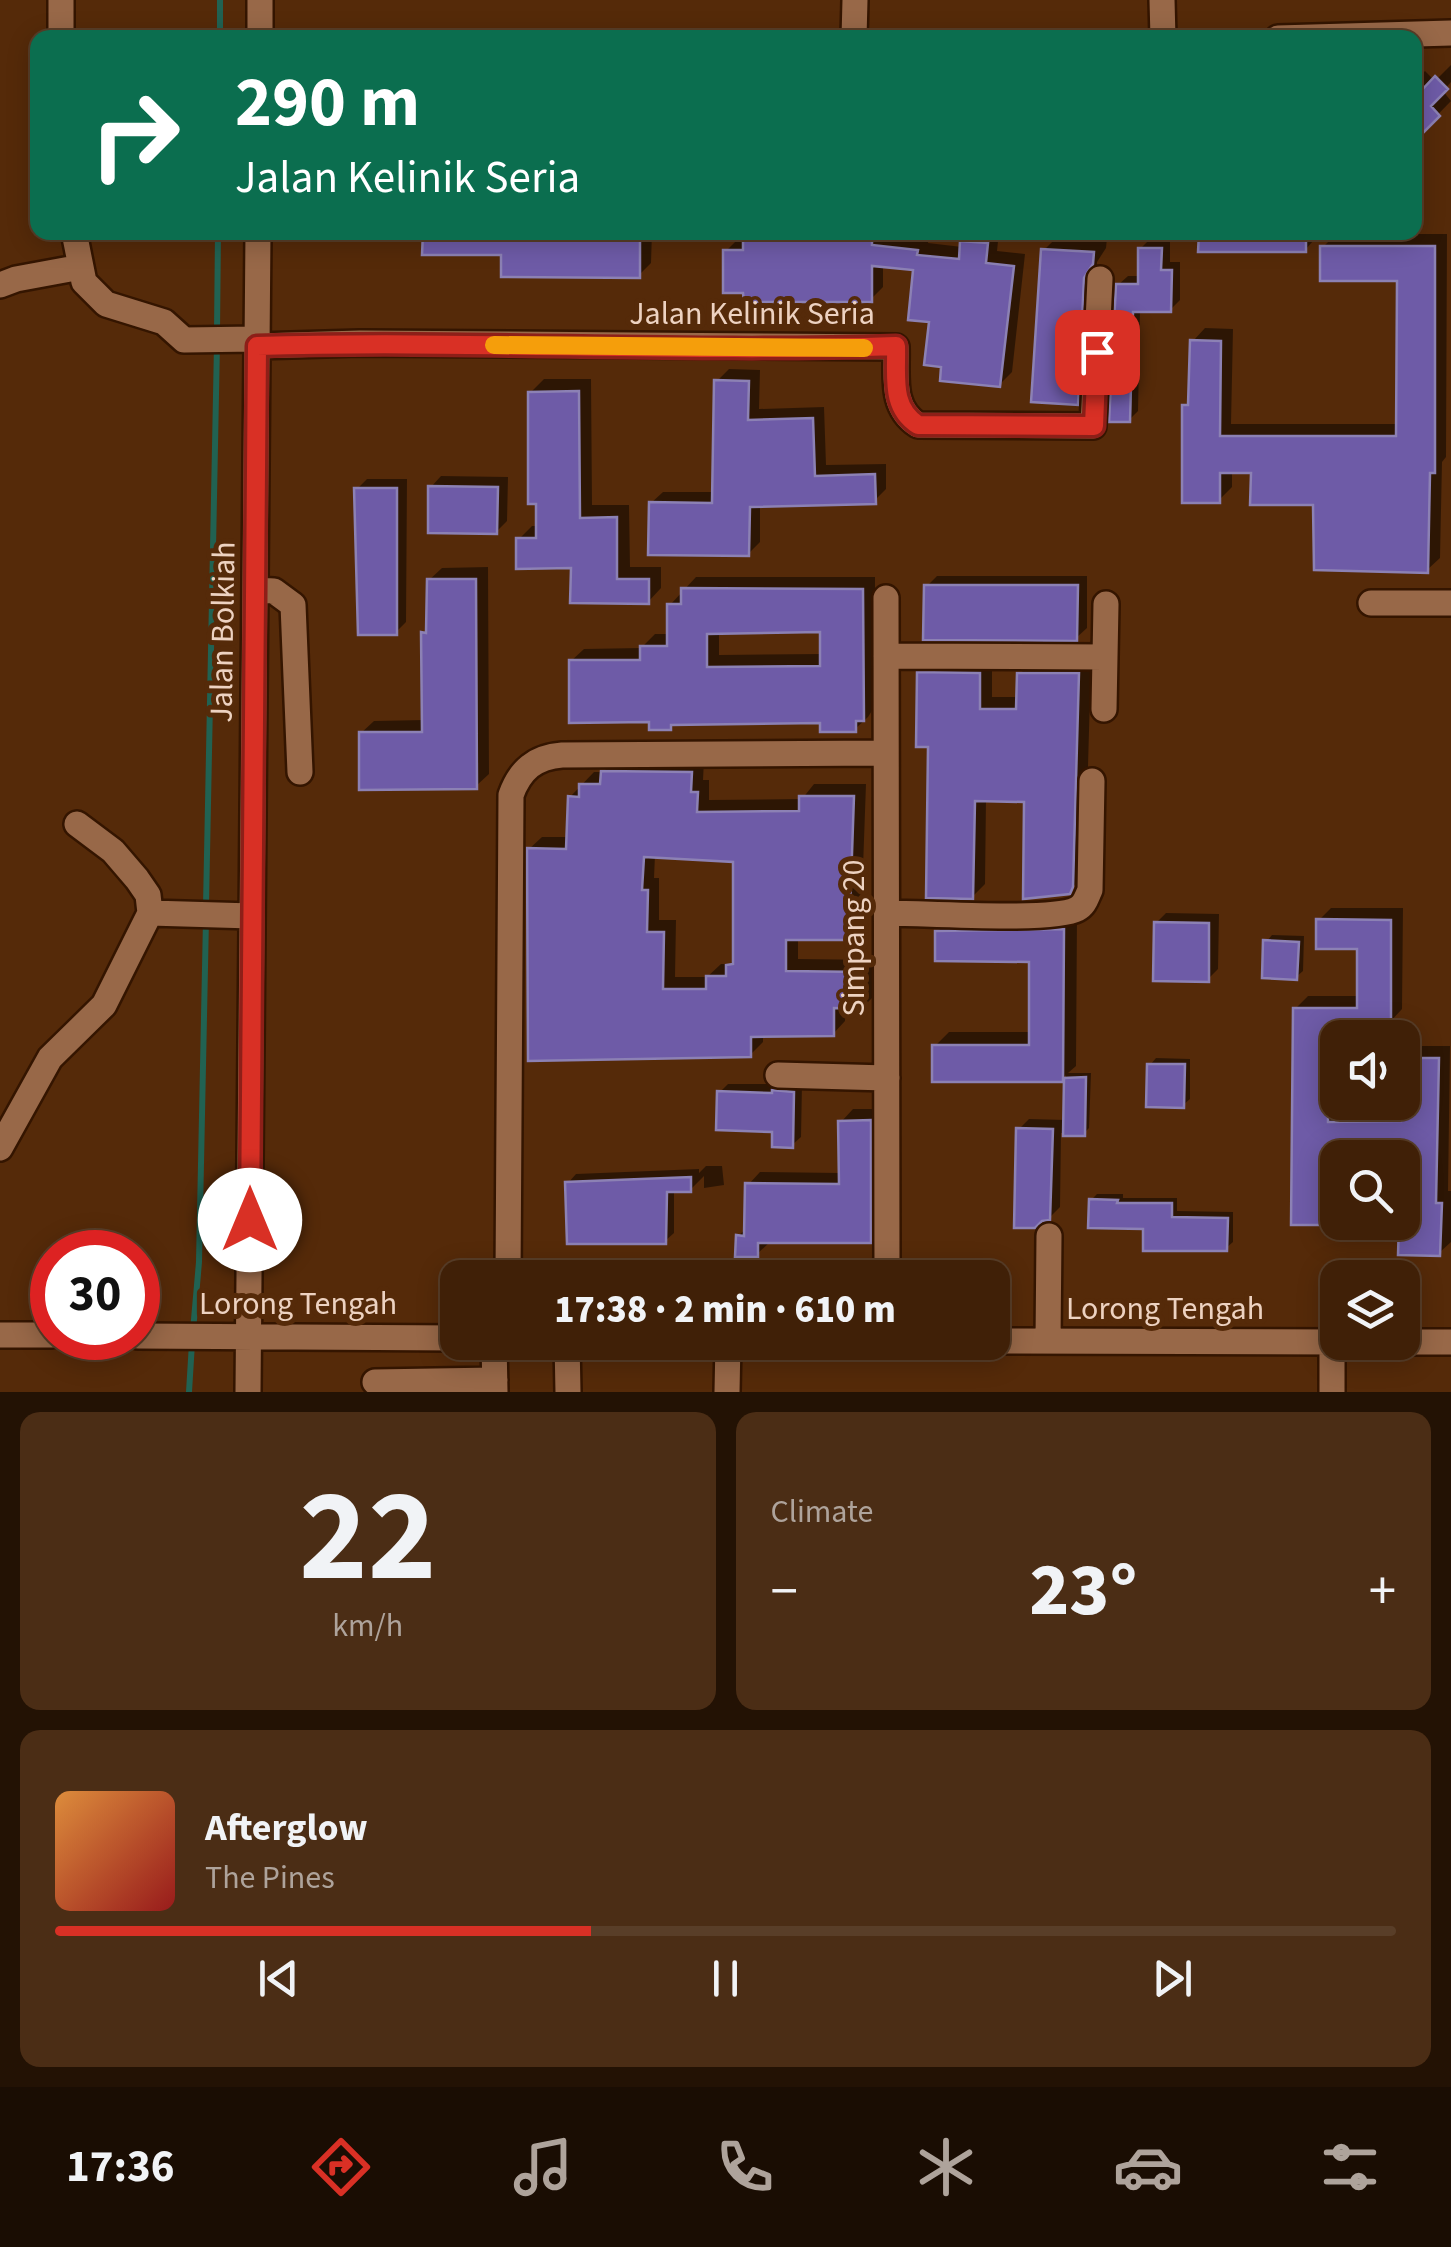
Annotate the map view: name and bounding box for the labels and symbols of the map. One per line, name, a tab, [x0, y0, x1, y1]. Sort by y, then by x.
street label: Jalan Kelinik Seria	[629, 291, 875, 337]
pin	[1055, 310, 1140, 395]
street label: Jalan Bolkiah	[198, 541, 248, 723]
street label: Simpang 20	[831, 860, 877, 1016]
position arrow	[198, 1168, 302, 1272]
speed limit sign: 30	[30, 1230, 160, 1360]
street label: Lorong Tengah	[199, 1281, 397, 1327]
street label: Lorong Tengah	[1066, 1286, 1264, 1332]

